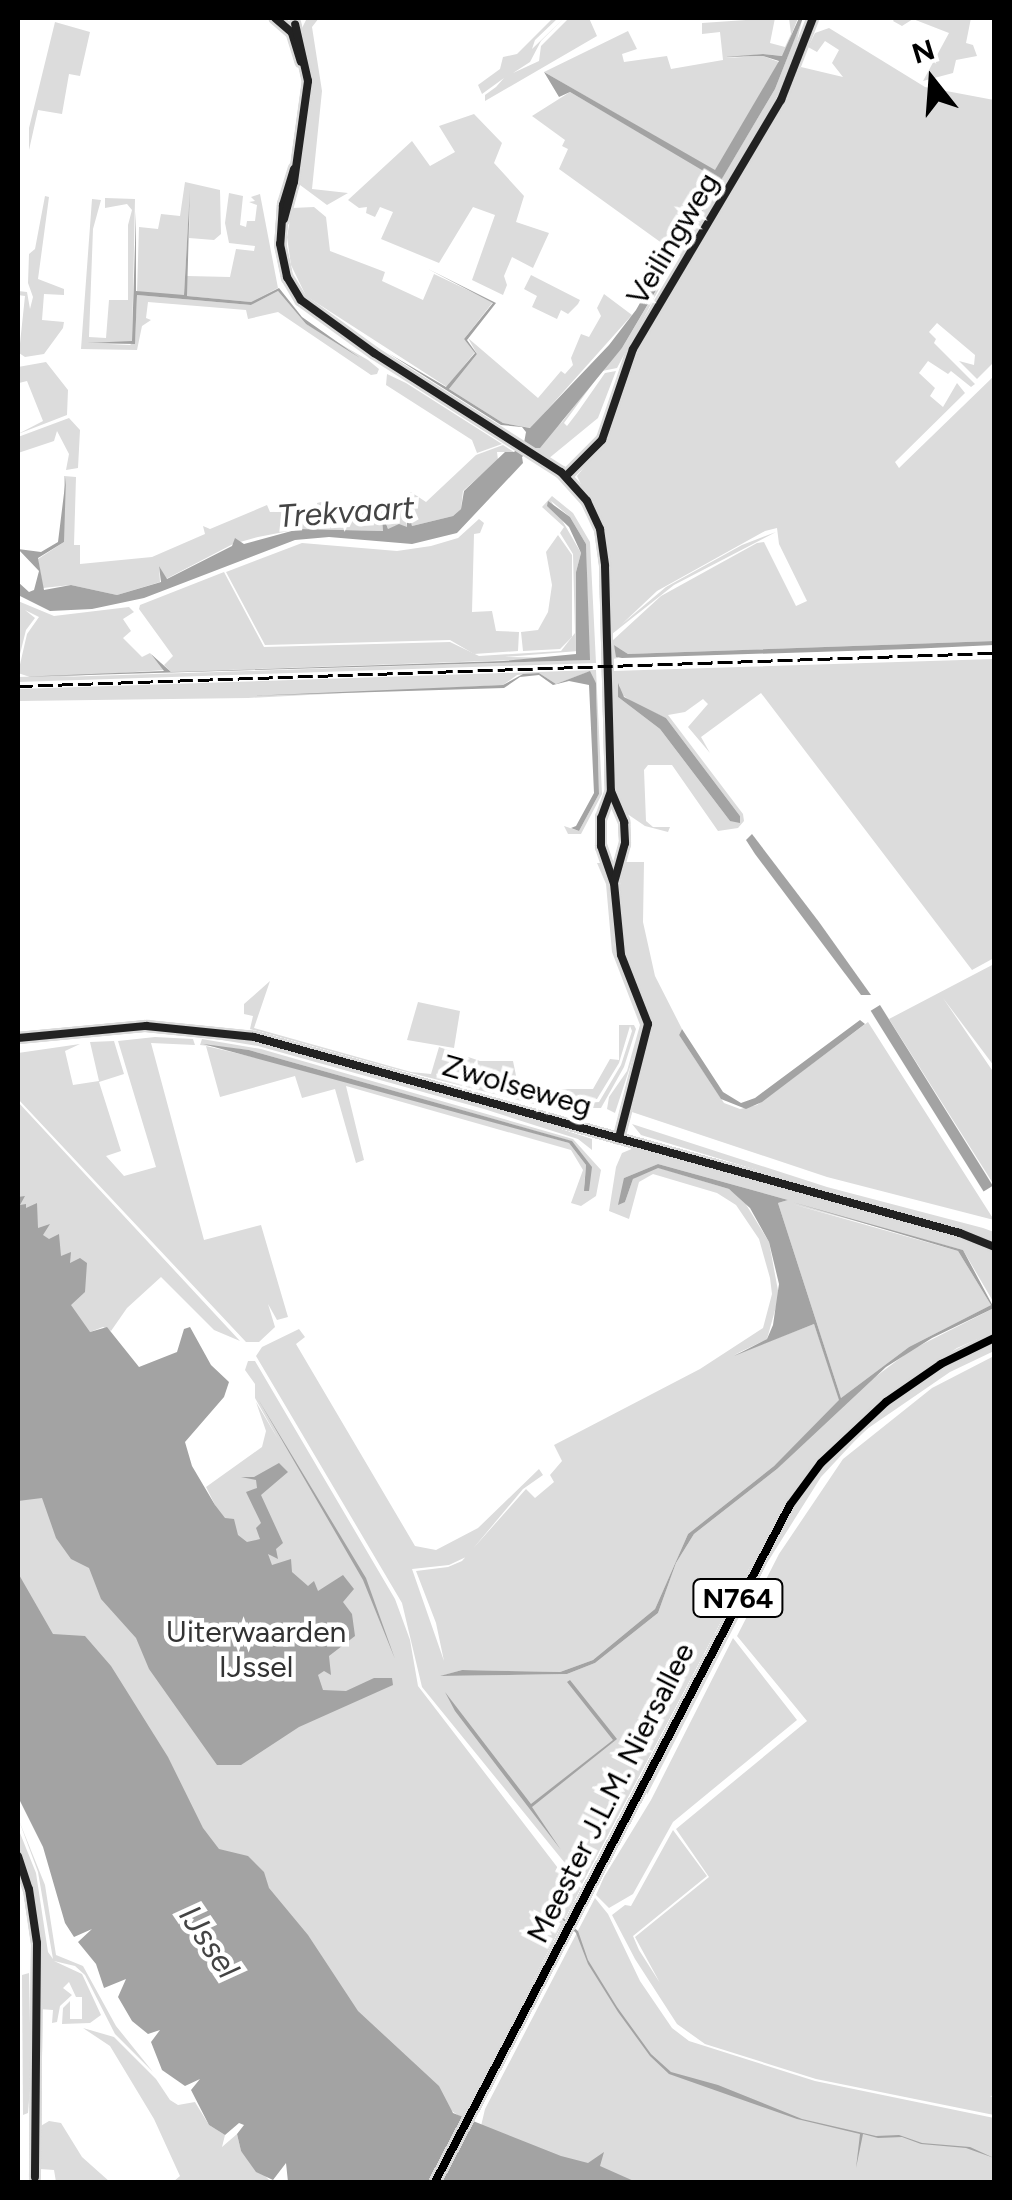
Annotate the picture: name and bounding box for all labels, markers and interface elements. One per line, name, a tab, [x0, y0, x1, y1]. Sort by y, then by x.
north arrow	[882, 30, 982, 130]
text: N	[908, 32, 939, 71]
street label: Veilingweg	[619, 166, 727, 312]
water label: Trekvaart	[276, 488, 416, 536]
street label: Zwolseweg	[438, 1048, 596, 1124]
road number: N764	[690, 1575, 786, 1621]
park label: Uiterwaarden IJssel	[166, 1614, 346, 1684]
street label: Meester J.L.M. Niersallee	[520, 1637, 702, 1949]
water label: IJssel	[171, 1898, 247, 1986]

